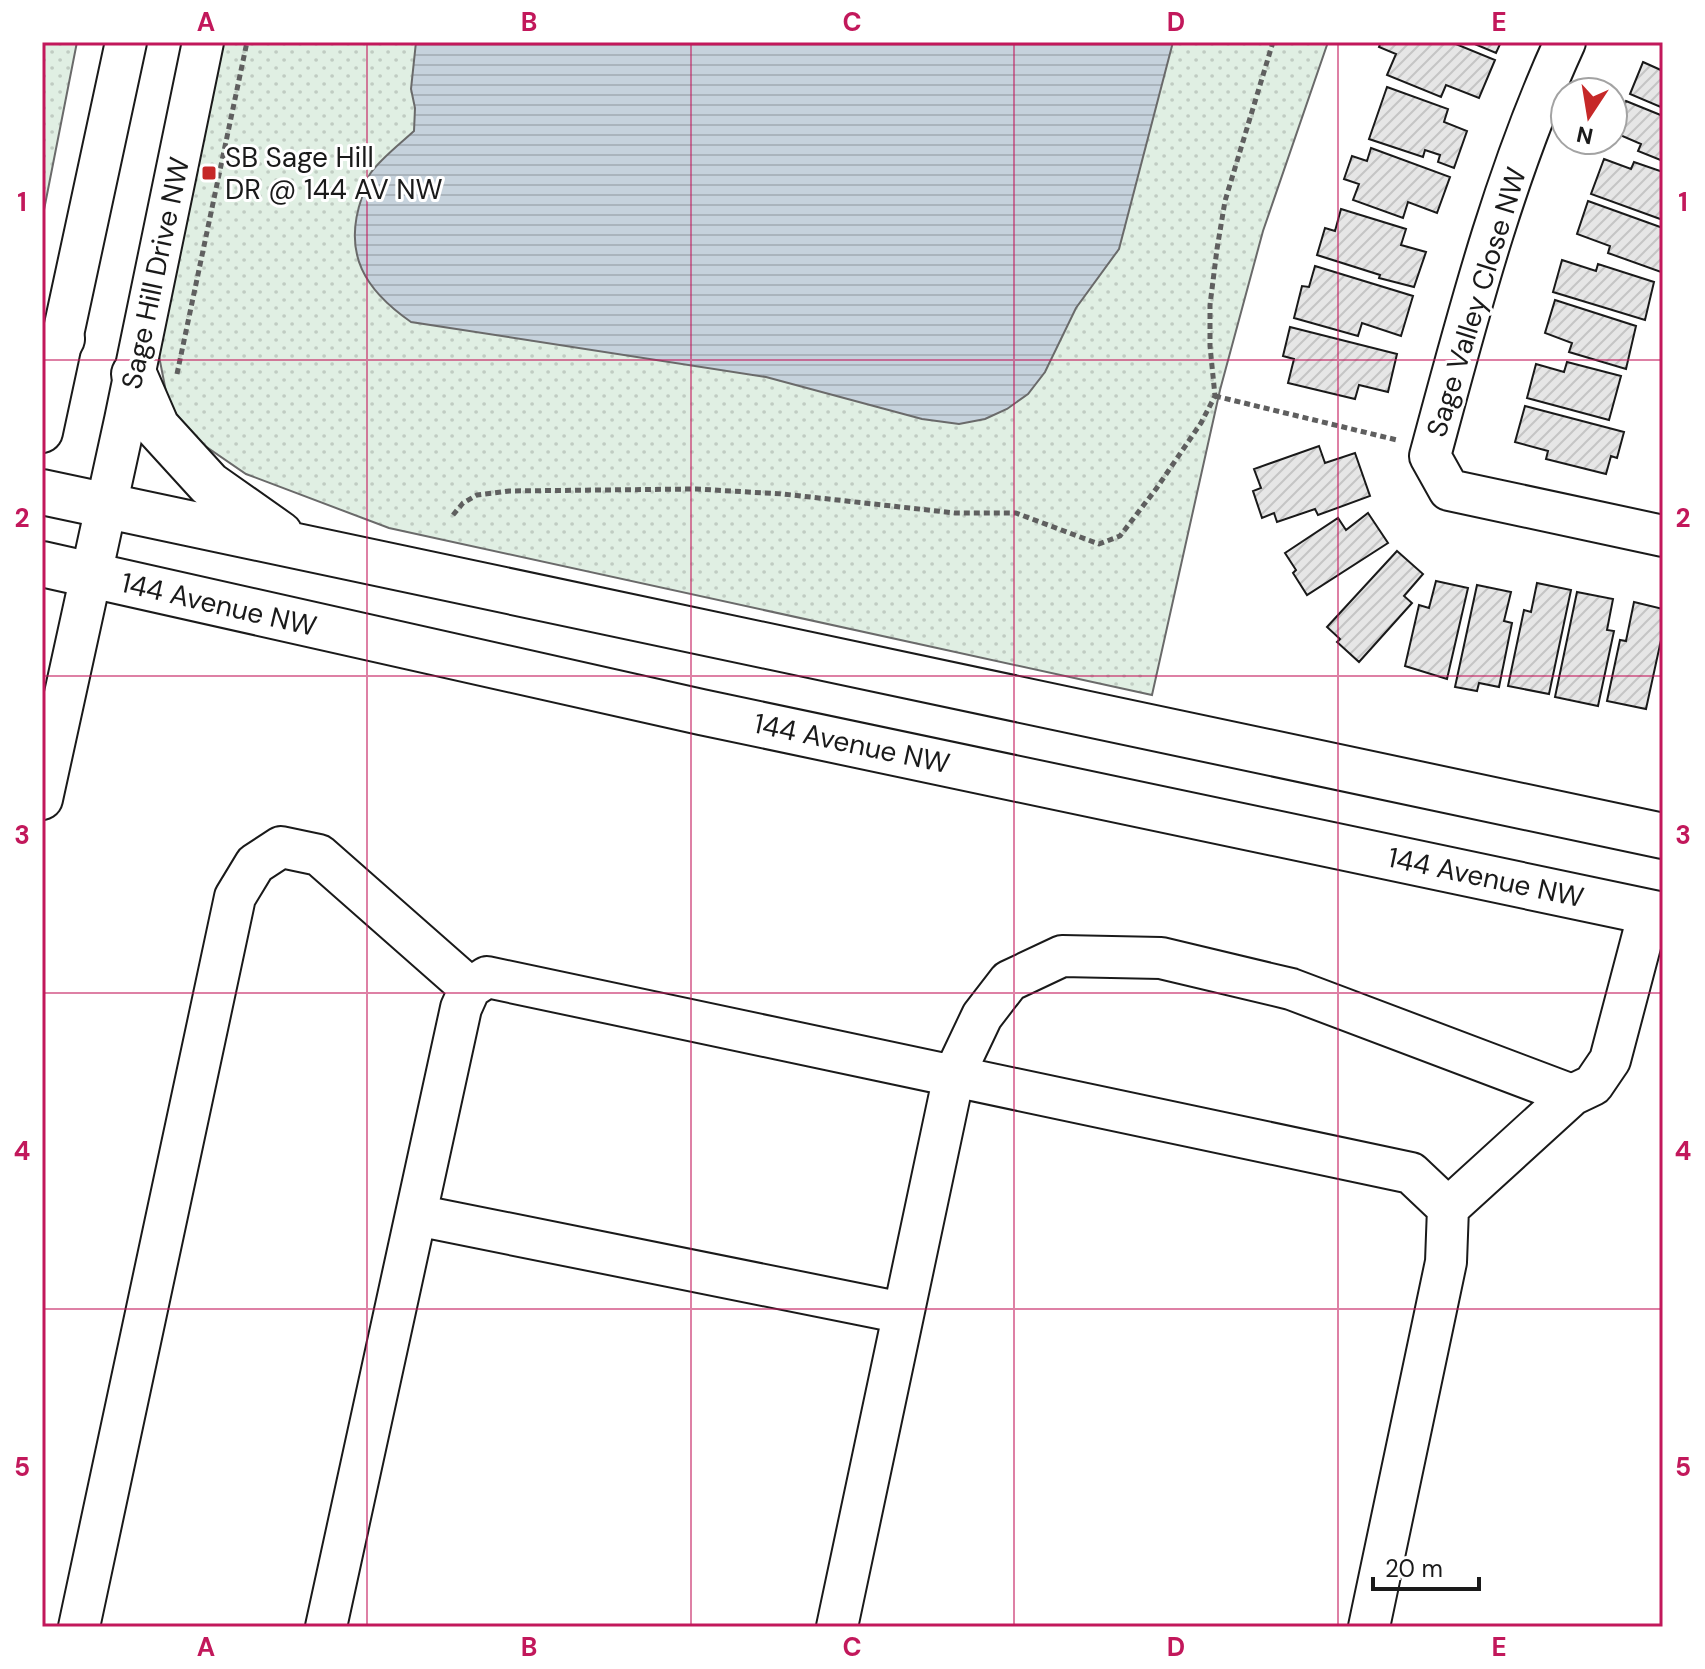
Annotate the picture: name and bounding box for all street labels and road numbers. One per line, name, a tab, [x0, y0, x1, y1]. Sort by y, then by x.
street label: Sage Hill Drive NW	[113, 154, 198, 392]
street label: Sage Valley Close NW	[1418, 163, 1535, 441]
street label: 144 Avenue NW	[118, 564, 320, 645]
street label: 144 Avenue NW	[751, 705, 953, 782]
street label: 144 Avenue NW	[1385, 839, 1587, 916]

